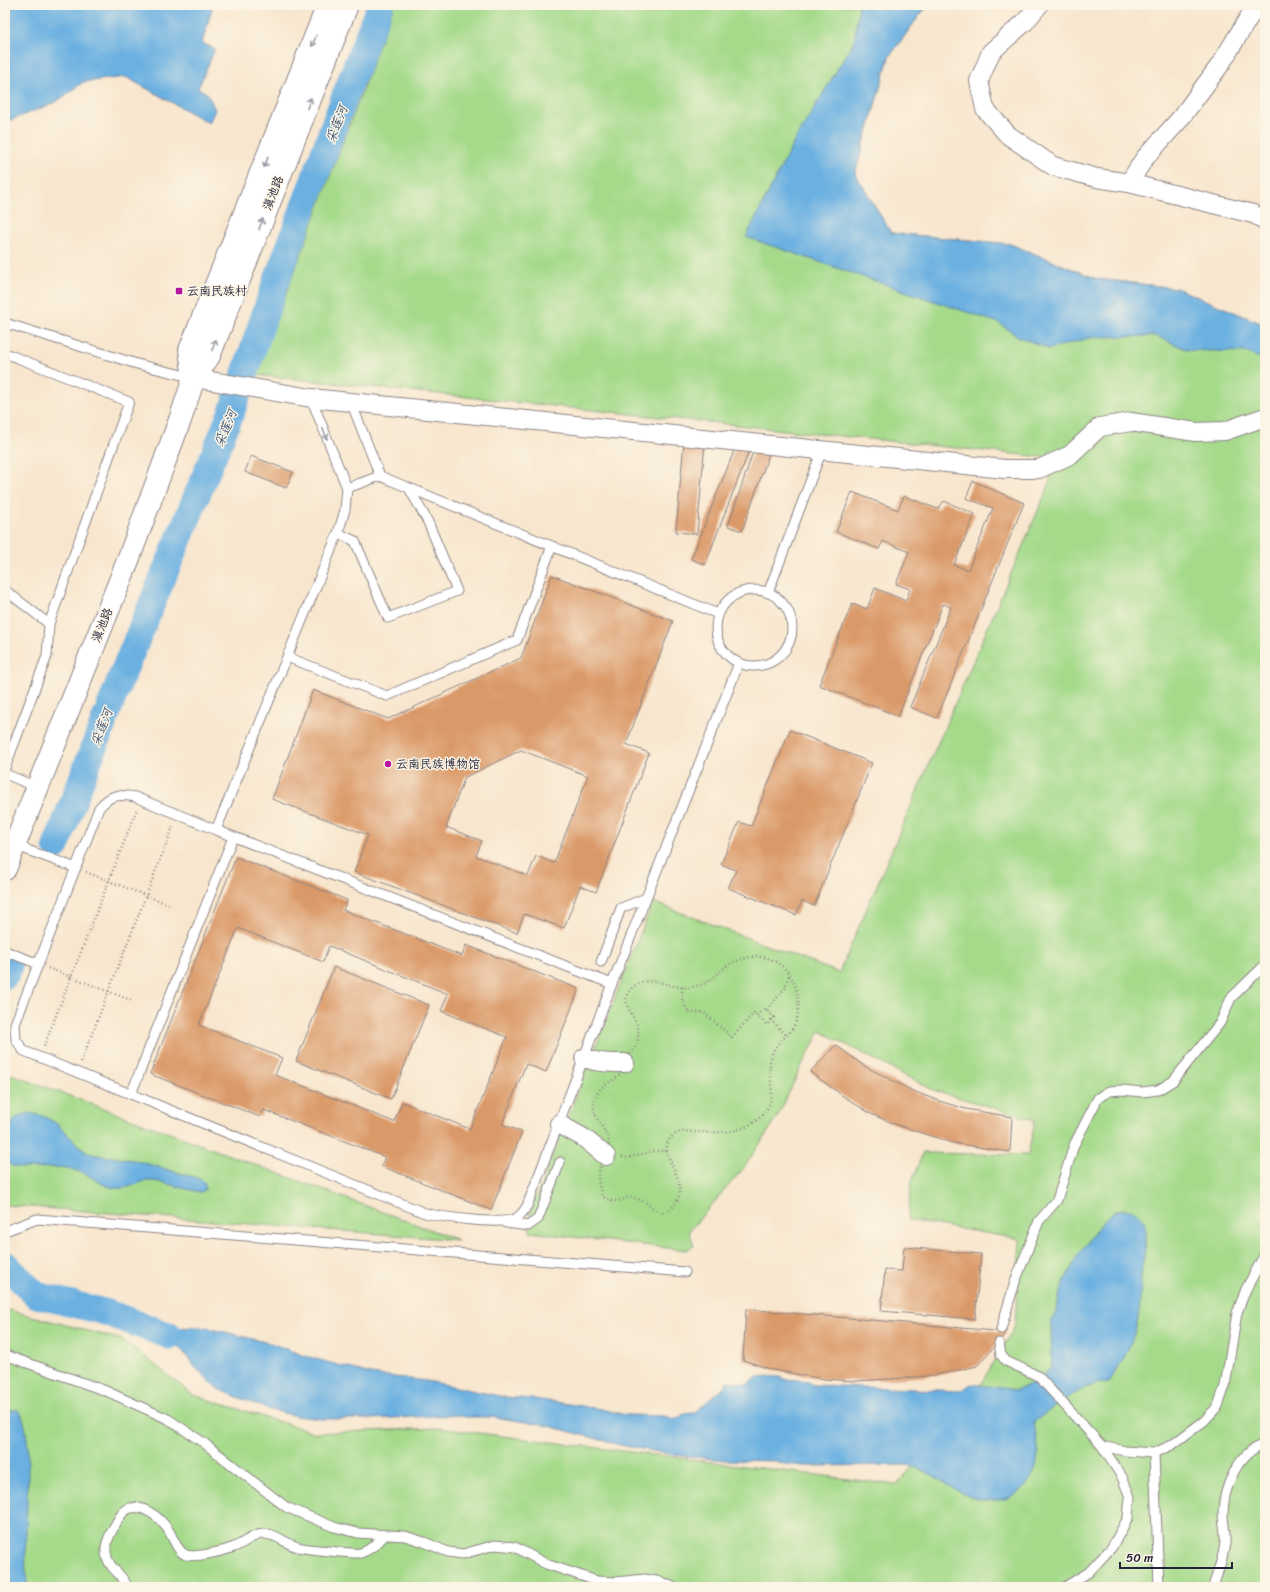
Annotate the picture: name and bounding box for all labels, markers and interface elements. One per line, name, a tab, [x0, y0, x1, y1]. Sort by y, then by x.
one-way arrow	[310, 35, 317, 47]
one-way arrow	[305, 97, 313, 109]
water label: 采莲河	[319, 100, 355, 147]
one-way arrow	[262, 156, 269, 168]
street label: 滇池路	[256, 172, 290, 214]
one-way arrow	[258, 218, 266, 230]
place label: 云南民族村	[187, 280, 247, 302]
marker: 云南民族村	[174, 286, 184, 296]
one-way arrow	[210, 340, 218, 352]
water label: 采莲河	[207, 404, 244, 451]
one-way arrow	[322, 427, 330, 439]
street label: 滇池路	[85, 604, 119, 646]
water label: 采莲河	[84, 703, 120, 750]
place label: 云南民族博物馆	[396, 753, 480, 775]
marker: 云南民族博物馆	[383, 759, 393, 769]
scale bar	[1120, 1544, 1232, 1570]
text: 50 m	[1126, 1547, 1153, 1569]

